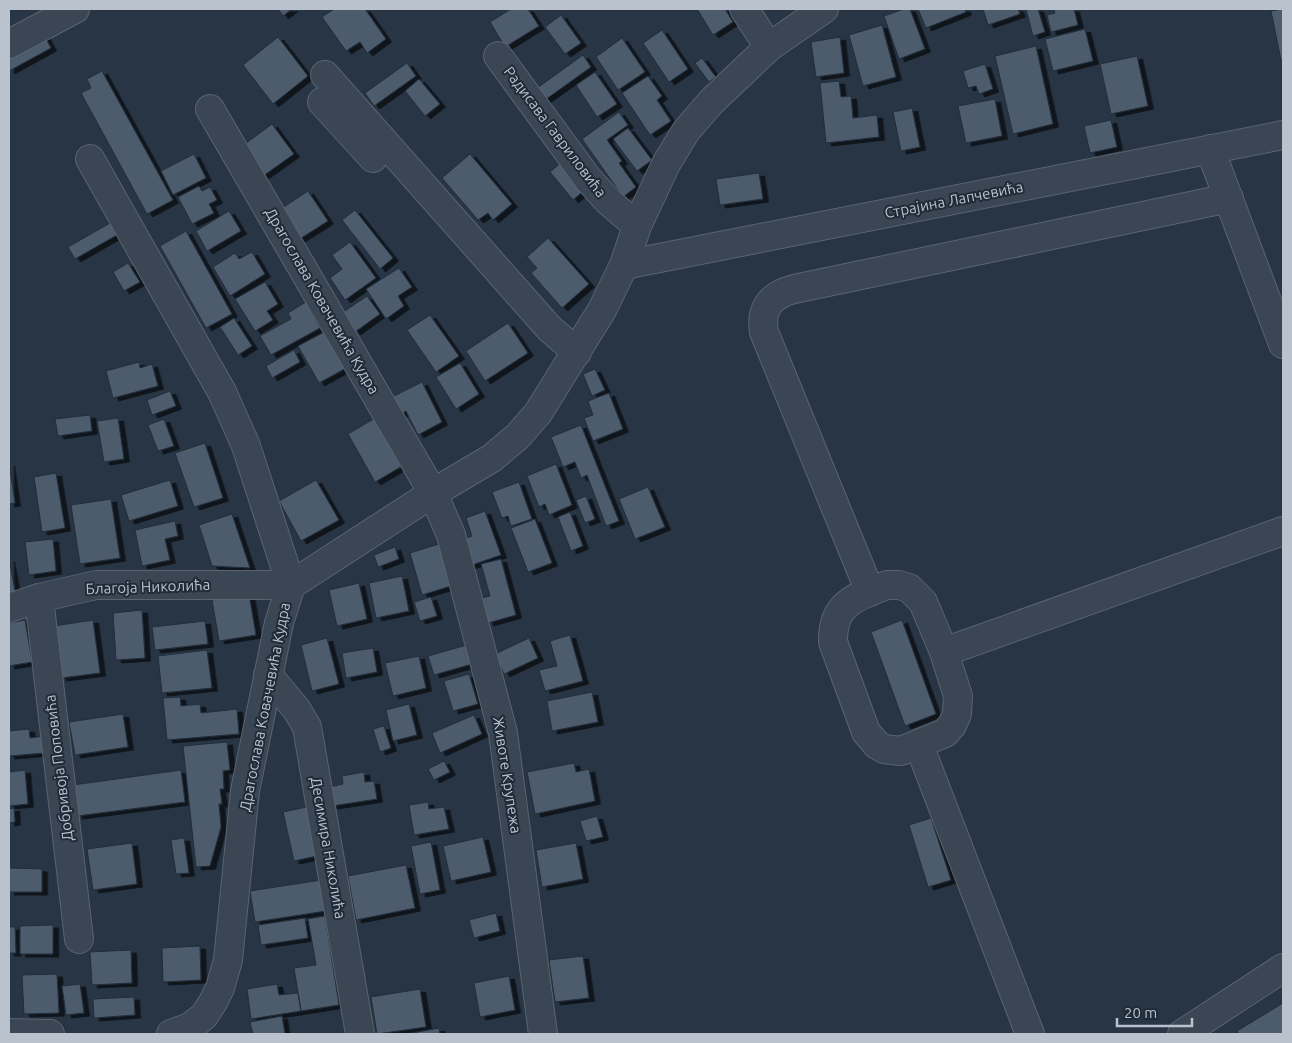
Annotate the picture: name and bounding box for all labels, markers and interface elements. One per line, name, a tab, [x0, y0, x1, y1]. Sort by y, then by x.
street label: Радисава Гавриловића	[501, 63, 610, 200]
street label: Страјина Лапчевића	[883, 178, 1025, 221]
street label: Драгослава Ковачевића Кудра	[262, 204, 383, 397]
street label: Благоја Николића	[85, 576, 211, 597]
street label: Драгослава Ковачевића Кудра	[236, 601, 293, 813]
street label: Добривоја Поповића	[41, 694, 76, 842]
street label: Животе Крупежа	[490, 715, 525, 835]
street label: Десимира Николића	[308, 776, 349, 920]
scale bar	[1117, 996, 1192, 1028]
text: 20 m	[1124, 1004, 1157, 1021]

